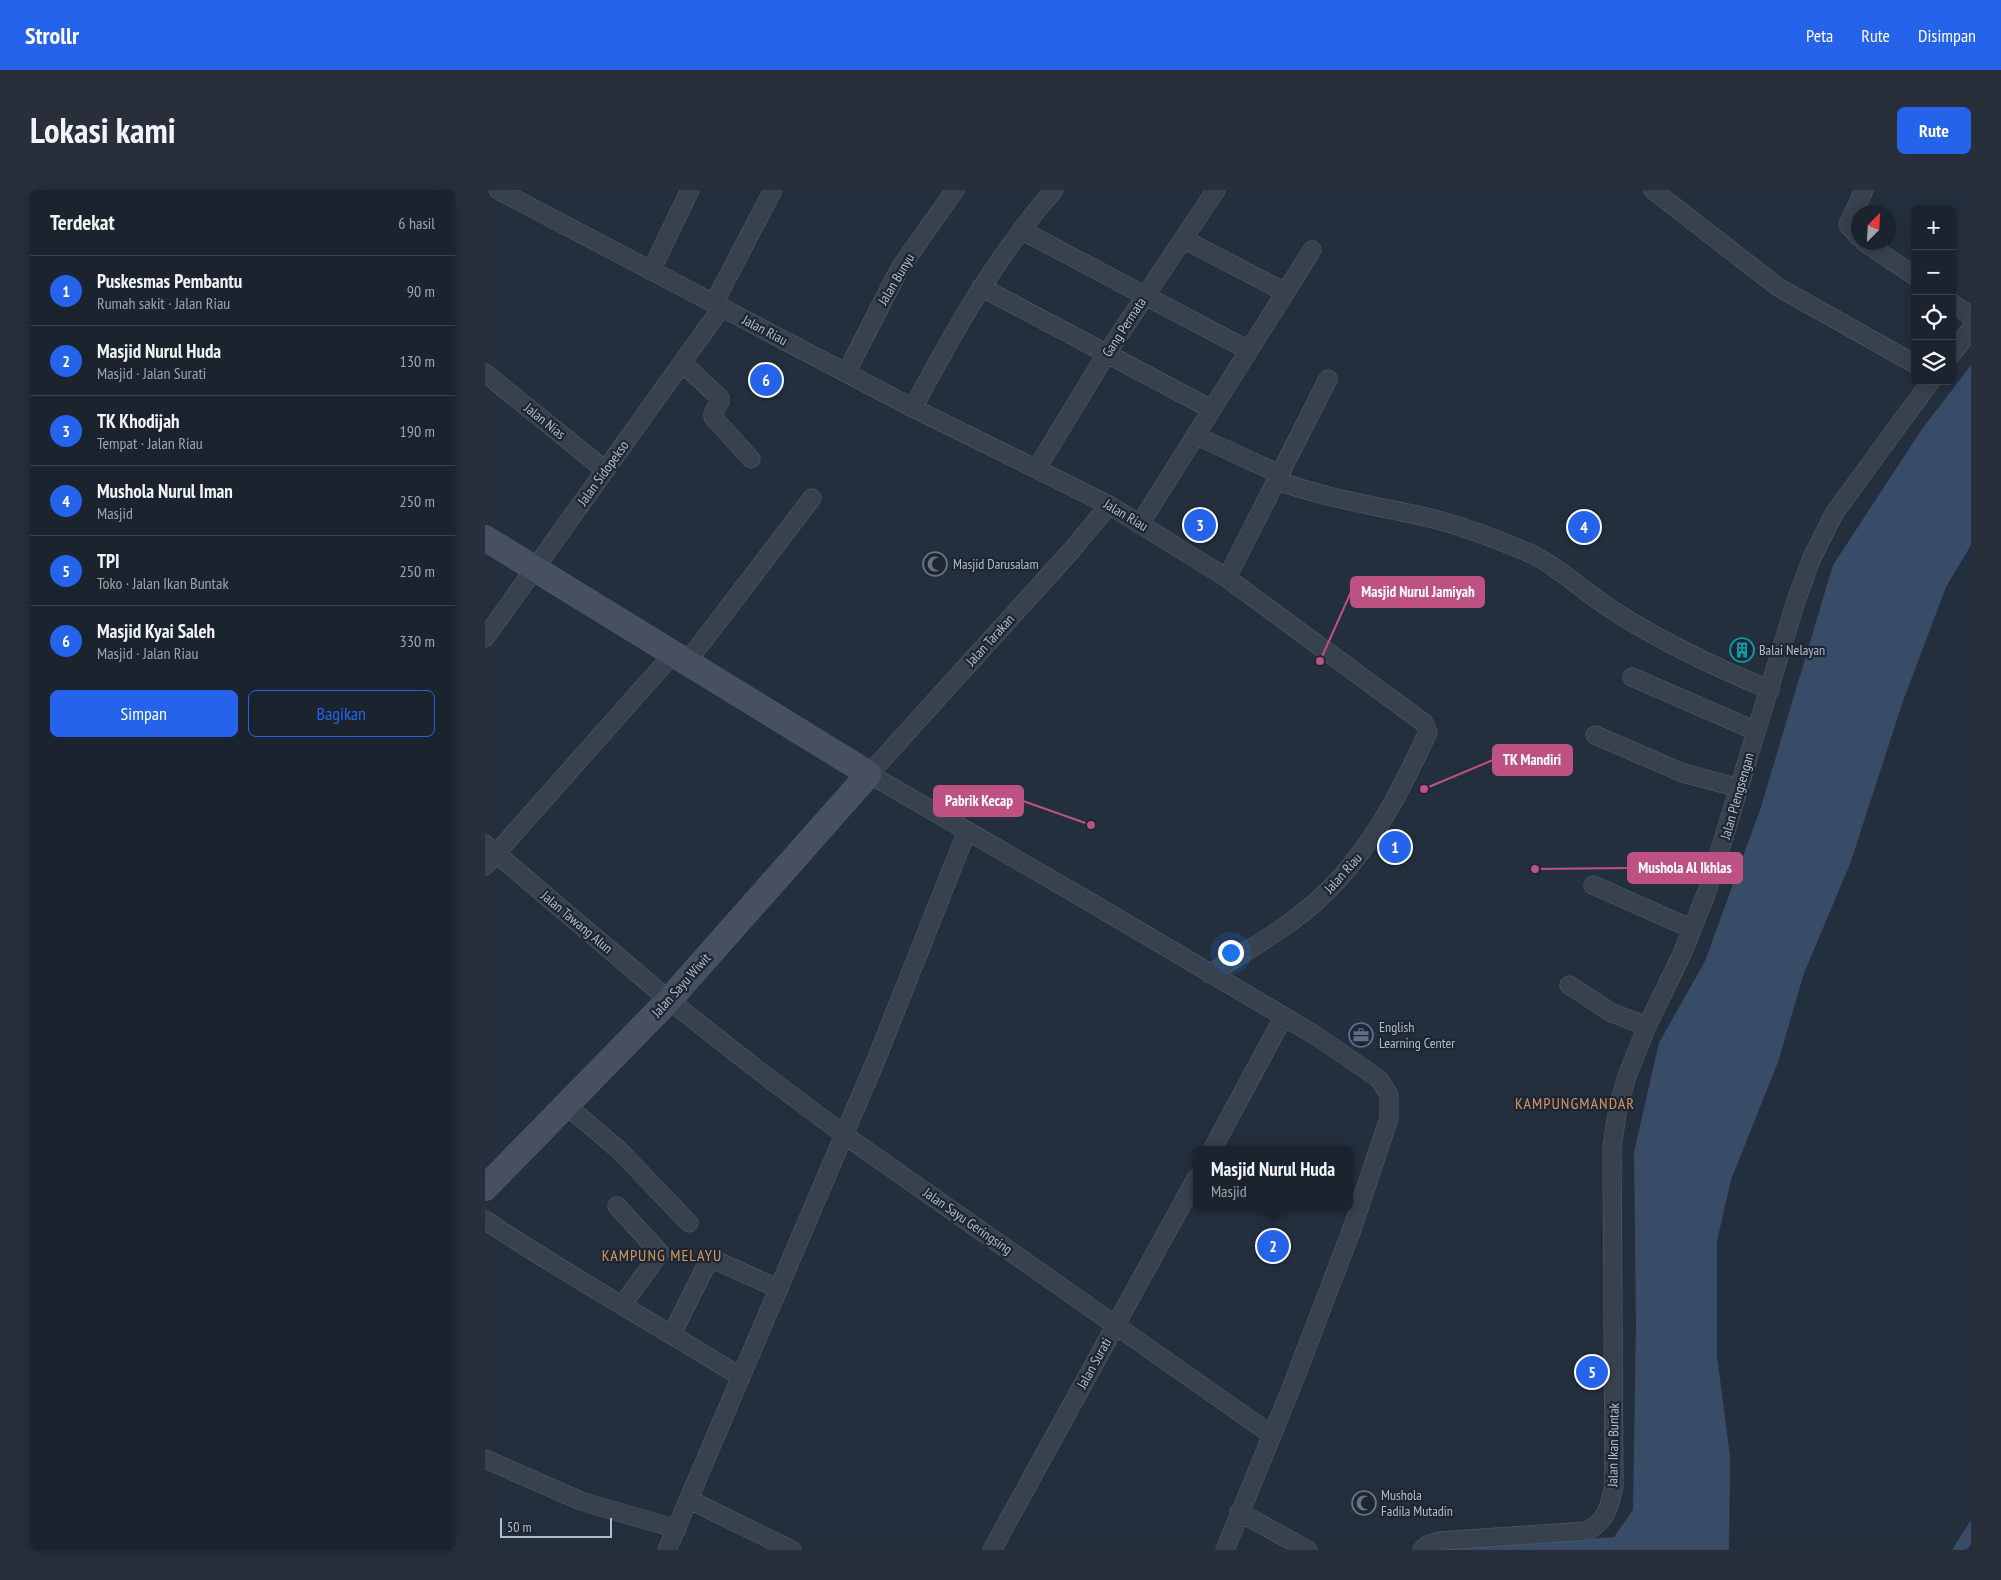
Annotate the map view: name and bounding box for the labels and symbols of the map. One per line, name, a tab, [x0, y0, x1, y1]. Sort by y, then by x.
north arrow	[1851, 205, 1896, 250]
street label: Jalan Bunyu	[873, 250, 918, 309]
street label: Gang Permata	[1098, 294, 1150, 360]
street label: Jalan Riau	[739, 310, 791, 349]
pin: 6	[750, 361, 782, 399]
street label: Jalan Nias	[520, 398, 569, 443]
street label: Jalan Sidopekso	[573, 437, 633, 510]
street label: Jalan Riau	[1100, 494, 1151, 535]
pin: 3	[1184, 506, 1216, 544]
pin: 4	[1568, 508, 1600, 546]
mosque icon: Masjid Darusalam	[922, 551, 948, 577]
place label: Masjid Darusalam	[953, 555, 1039, 573]
callout: Masjid Nurul Jamiyah	[1351, 577, 1484, 607]
text: Masjid Nurul Jamiyah	[1361, 582, 1475, 601]
street label: Jalan Tarakan	[961, 610, 1018, 670]
building icon: Balai Nelayan	[1729, 637, 1755, 663]
place label: Balai Nelayan	[1759, 641, 1825, 659]
callout: TK Mandiri	[1493, 745, 1572, 775]
text: TK Mandiri	[1503, 750, 1561, 769]
street label: Jalan Plengsengan	[1716, 751, 1758, 842]
callout: Pabrik Kecap	[934, 786, 1023, 816]
text: Pabrik Kecap	[945, 791, 1013, 810]
pin: 1	[1379, 828, 1411, 866]
street label: Jalan Riau	[1319, 849, 1366, 898]
callout: Mushola Al Ikhlas	[1628, 853, 1742, 883]
text: Mushola Al Ikhlas	[1638, 858, 1732, 877]
street label: Jalan Tawang Alun	[537, 886, 616, 957]
your location	[1218, 940, 1244, 966]
street label: Jalan Sayu Wiwit	[647, 949, 715, 1022]
place label: English Learning Center	[1379, 1018, 1455, 1052]
office icon: English Learning Center	[1348, 1022, 1374, 1048]
district label: KAMPUNGMANDAR	[1515, 1093, 1635, 1113]
street label: Jalan Sayu Geringsing	[919, 1183, 1016, 1258]
pin: 2	[1257, 1227, 1289, 1265]
district label: KAMPUNG MELAYU	[602, 1245, 722, 1265]
street label: Jalan Surati	[1072, 1334, 1115, 1392]
pin: 5	[1576, 1353, 1608, 1391]
street label: Jalan Ikan Buntak	[1603, 1402, 1623, 1488]
place label: Mushola Fadila Mutadin	[1381, 1486, 1453, 1520]
mosque icon: Mushola Fadila Mutadin	[1351, 1490, 1377, 1516]
scale bar	[500, 1515, 613, 1538]

